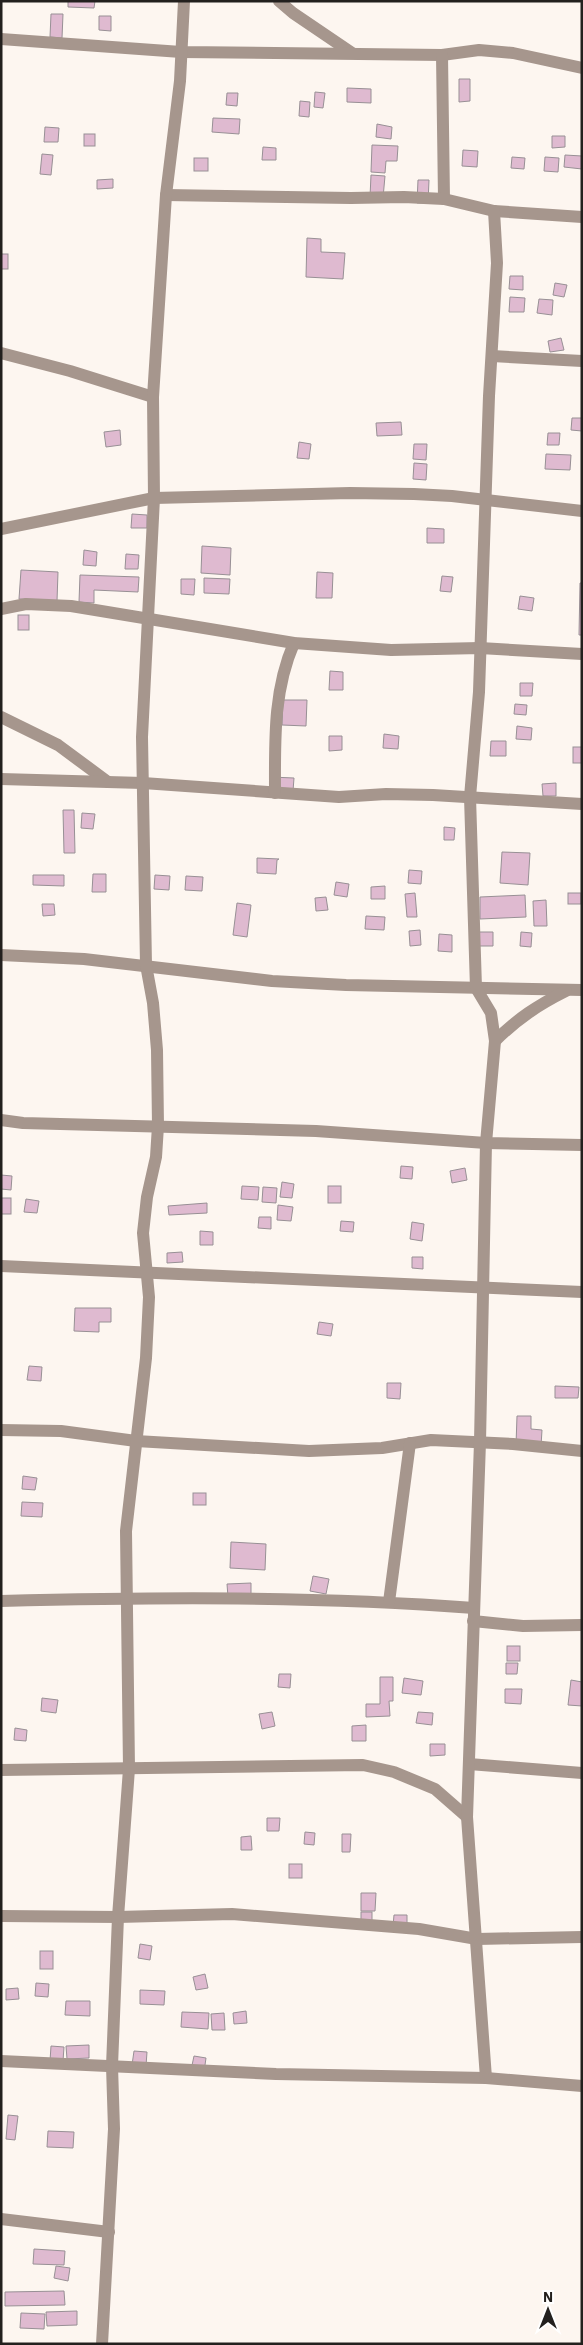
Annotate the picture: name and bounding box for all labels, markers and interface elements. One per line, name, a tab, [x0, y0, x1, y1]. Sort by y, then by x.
north arrow	[523, 2285, 573, 2335]
text: N	[543, 2288, 553, 2306]

